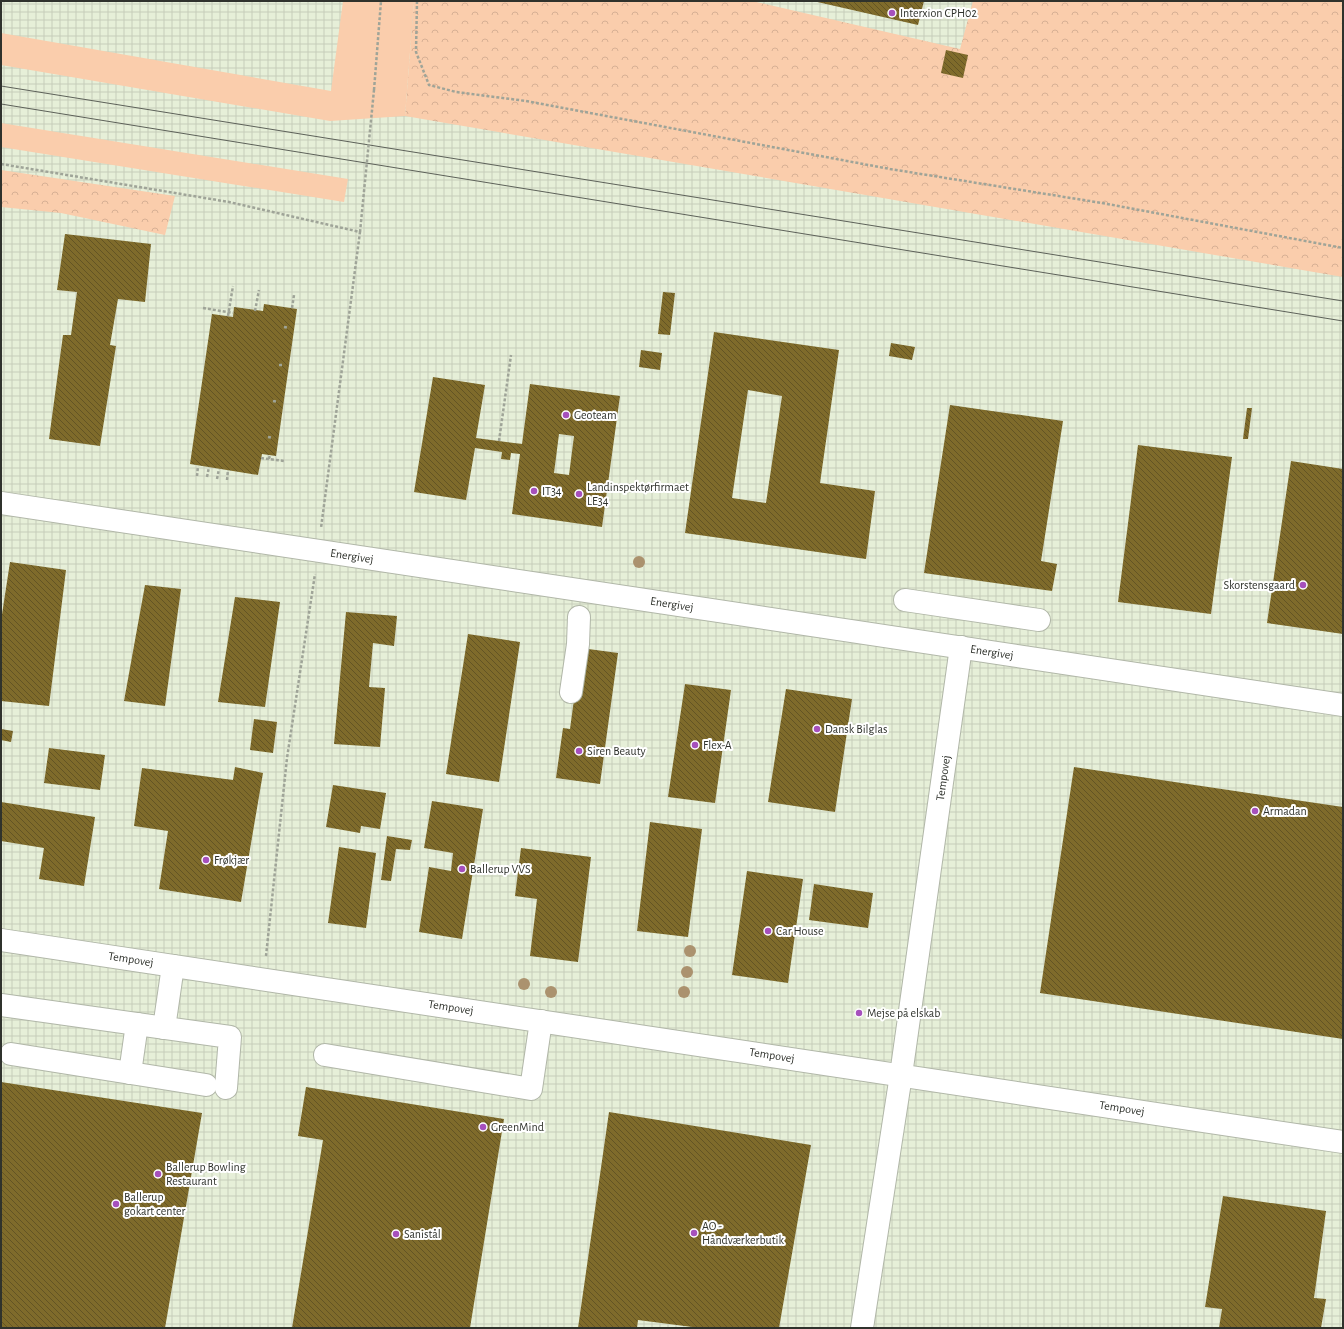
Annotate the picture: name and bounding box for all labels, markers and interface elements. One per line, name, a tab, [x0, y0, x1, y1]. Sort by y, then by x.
place label: Interxion CPH02	[900, 7, 977, 19]
marker: Interxion CPH02	[887, 8, 897, 18]
place label: Geoteam	[574, 409, 617, 421]
marker: Geoteam	[561, 410, 571, 420]
place label: Landinspektørfirmaet LE34	[587, 481, 689, 507]
place label: IT34	[542, 485, 562, 497]
marker: IT34	[529, 486, 539, 496]
marker: Landinspektørfirmaet LE34	[574, 489, 584, 499]
street label: Energivej	[329, 547, 374, 566]
place label: Skorstensgaard	[1224, 579, 1295, 591]
marker: Skorstensgaard	[1298, 580, 1308, 590]
street label: Energivej	[649, 595, 694, 614]
street label: Energivej	[969, 643, 1014, 662]
place label: Dansk Bilglas	[825, 723, 887, 735]
marker: Dansk Bilglas	[812, 724, 822, 734]
place label: Flex-A	[703, 739, 732, 751]
marker: Flex-A	[690, 740, 700, 750]
place label: Siren Beauty	[587, 745, 646, 758]
marker: Siren Beauty	[574, 746, 584, 756]
street label: Tempovej	[934, 755, 953, 802]
place label: Armadan	[1263, 805, 1307, 817]
marker: Armadan	[1250, 806, 1260, 816]
place label: Frøkjær	[214, 854, 249, 867]
marker: Frøkjær	[201, 855, 211, 865]
place label: Ballerup VVS	[470, 863, 531, 875]
marker: Ballerup VVS	[457, 864, 467, 874]
place label: Car House	[776, 925, 823, 937]
marker: Car House	[763, 926, 773, 936]
street label: Tempovej	[107, 950, 155, 969]
street label: Tempovej	[427, 998, 475, 1017]
place label: Mejse på elskab	[867, 1007, 940, 1020]
marker: Mejse på elskab	[854, 1008, 864, 1018]
street label: Tempovej	[748, 1046, 796, 1065]
street label: Tempovej	[1098, 1099, 1146, 1118]
place label: GreenMind	[491, 1121, 544, 1133]
marker: GreenMind	[478, 1122, 488, 1132]
place label: Ballerup Bowling Restaurant	[166, 1161, 246, 1187]
marker: Ballerup Bowling Restaurant	[153, 1169, 163, 1179]
place label: Ballerup gokart center	[124, 1191, 186, 1217]
marker: Ballerup gokart center	[111, 1199, 121, 1209]
place label: AO - Håndværkerbutik	[702, 1220, 784, 1246]
place label: Sanistål	[404, 1228, 441, 1240]
marker: AO - Håndværkerbutik	[689, 1228, 699, 1238]
marker: Sanistål	[391, 1229, 401, 1239]

